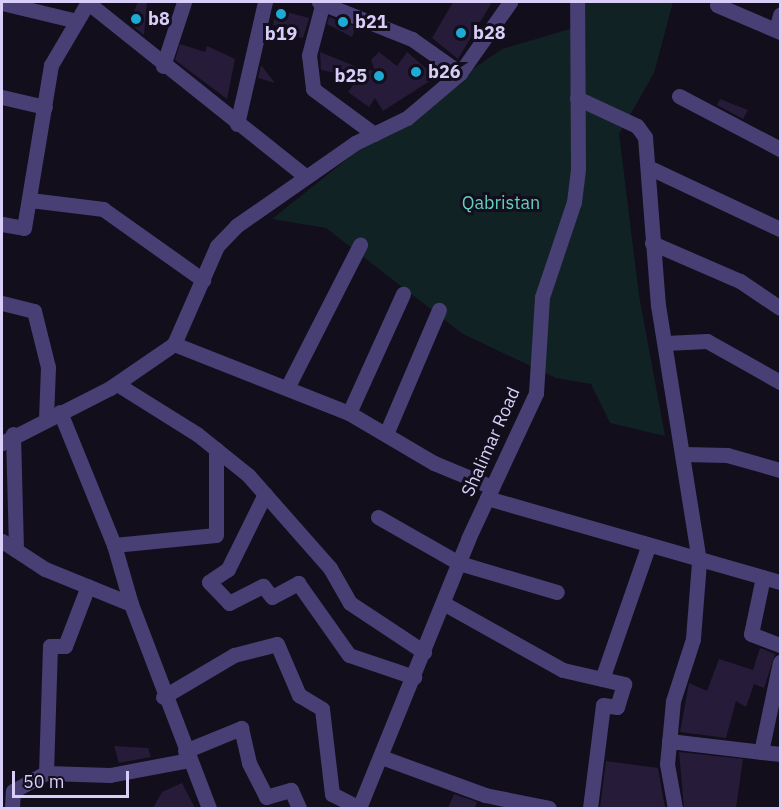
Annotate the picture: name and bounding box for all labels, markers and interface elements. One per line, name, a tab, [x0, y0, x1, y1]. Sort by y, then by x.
marker: b19	[274, 7, 288, 21]
place label: b8	[148, 8, 170, 30]
place label: b21	[355, 11, 388, 33]
marker: b8	[129, 12, 143, 26]
marker: b21	[336, 15, 350, 29]
place label: b28	[473, 22, 506, 44]
place label: b19	[265, 23, 297, 45]
marker: b28	[454, 26, 468, 40]
place label: b26	[428, 61, 461, 83]
place label: b25	[334, 65, 367, 87]
marker: b26	[409, 65, 423, 79]
marker: b25	[372, 69, 386, 83]
park label: Qabristan	[462, 192, 540, 214]
street label: Shalimar Road	[457, 384, 525, 500]
scale bar	[15, 759, 132, 797]
text: 50 m	[23, 770, 65, 793]

